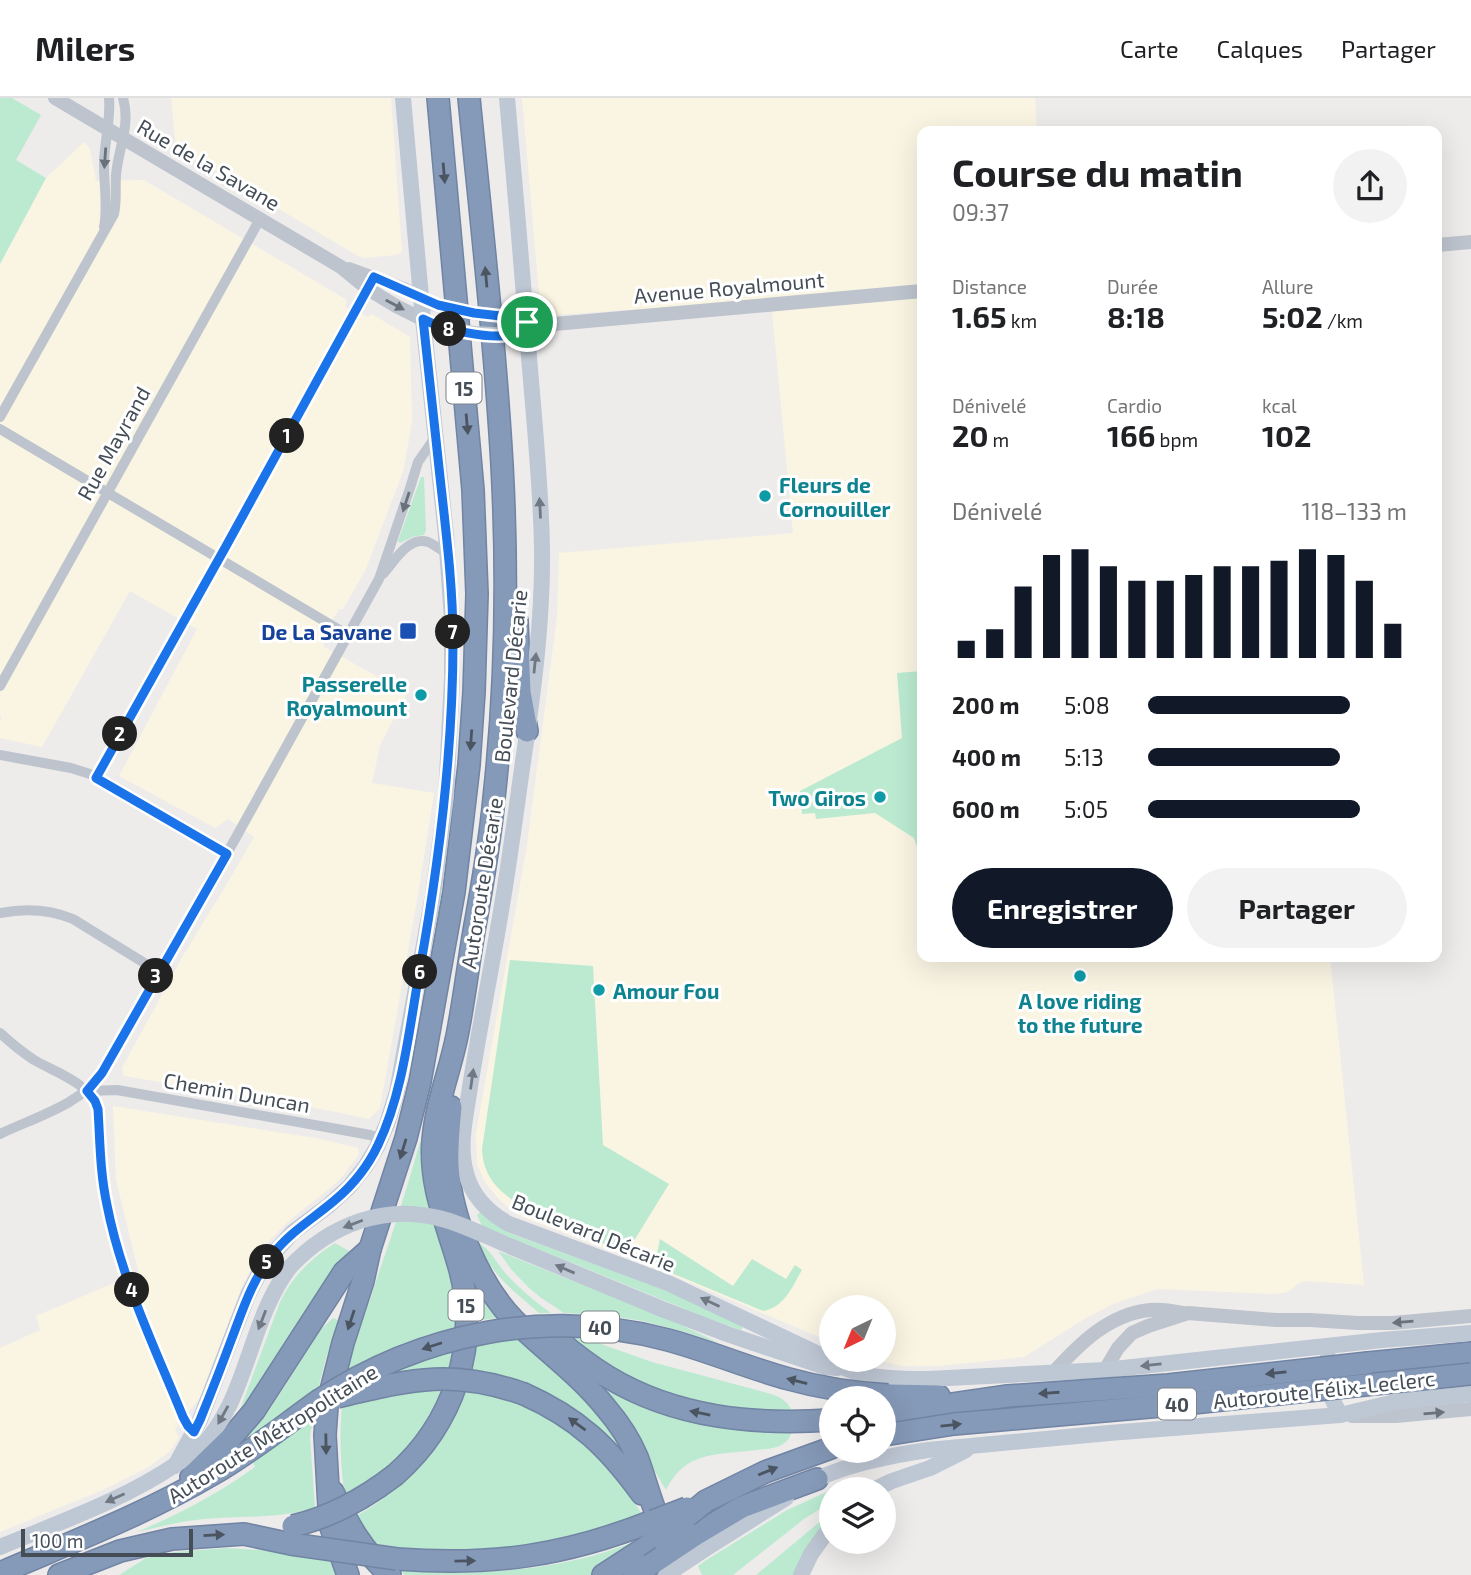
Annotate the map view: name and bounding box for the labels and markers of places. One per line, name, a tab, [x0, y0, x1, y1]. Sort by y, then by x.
pin	[497, 292, 557, 352]
pin: 8	[432, 312, 466, 346]
pin: 1	[270, 418, 304, 454]
place label: Fleurs de Cornouiller	[779, 472, 891, 521]
marker: Fleurs de Cornouiller	[757, 488, 773, 504]
pin: 7	[435, 614, 470, 650]
place label: De La Savane	[261, 619, 392, 644]
marker: De La Savane	[398, 621, 418, 641]
place label: Passerelle Royalmount	[286, 671, 407, 721]
marker: Passerelle Royalmount	[413, 687, 429, 703]
pin: 2	[102, 716, 138, 752]
place label: Two Giros	[768, 785, 866, 810]
marker: Two Giros	[872, 789, 888, 805]
pin: 6	[402, 954, 438, 990]
pin: 3	[138, 958, 174, 994]
marker: A love riding to the future	[1072, 968, 1088, 984]
place label: Amour Fou	[613, 978, 719, 1003]
marker: Amour Fou	[591, 982, 607, 998]
place label: A love riding to the future	[1017, 988, 1143, 1037]
pin: 5	[250, 1244, 284, 1280]
pin: 4	[114, 1272, 150, 1308]

